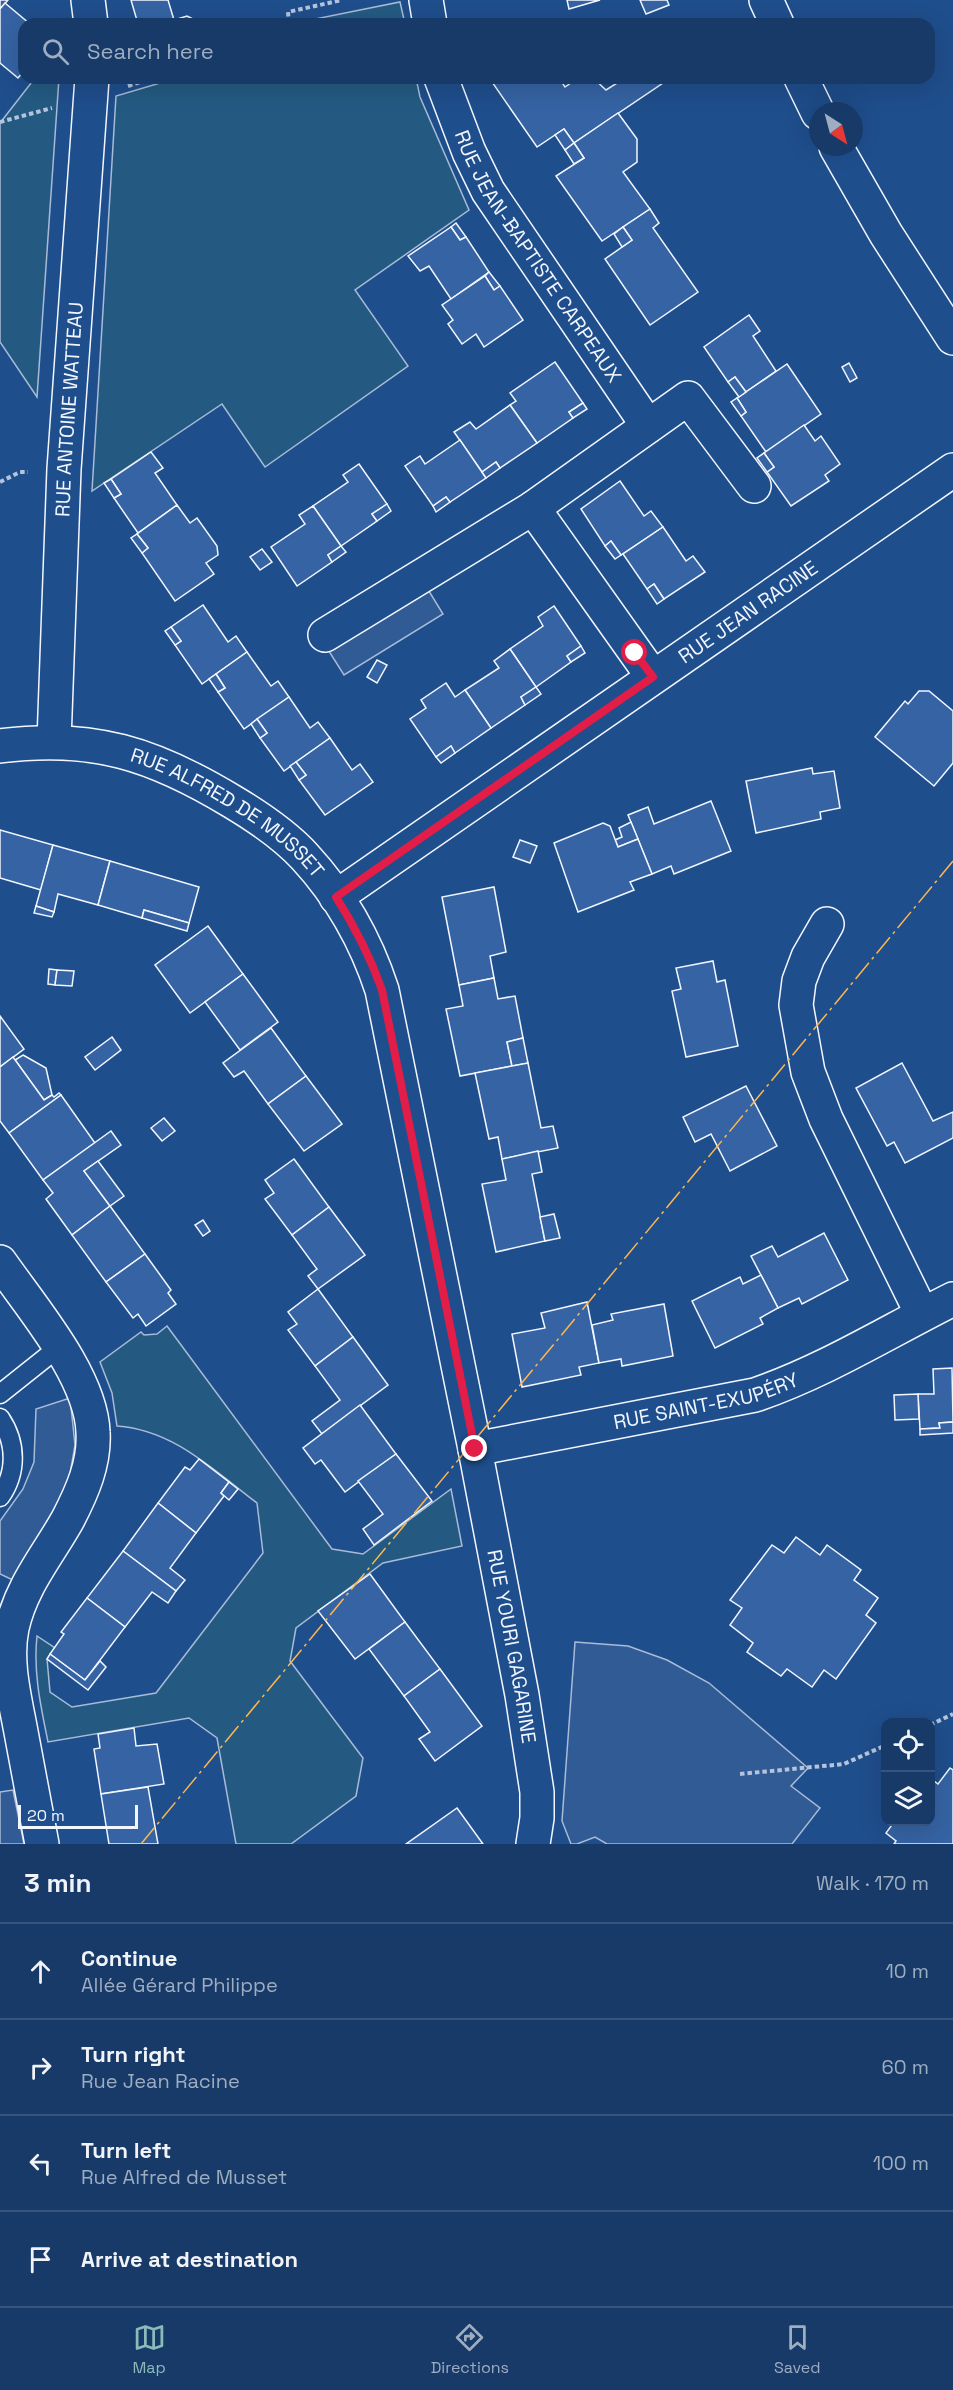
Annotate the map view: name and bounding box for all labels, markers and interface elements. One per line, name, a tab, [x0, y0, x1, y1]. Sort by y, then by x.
search box	[18, 18, 935, 84]
icon: search	[39, 35, 72, 68]
text: Search here	[87, 37, 214, 65]
north arrow	[809, 102, 863, 156]
street label: RUE JEAN-BAPTISTE CARPEAUX	[449, 127, 628, 388]
street label: RUE ANTOINE WATTEAU	[49, 301, 89, 517]
street label: RUE JEAN RACINE	[673, 555, 823, 669]
route start	[621, 639, 647, 665]
street label: RUE ALFRED DE MUSSET	[127, 742, 330, 883]
street label: RUE SAINT-EXUPÉRY	[611, 1366, 803, 1435]
route end	[461, 1435, 487, 1461]
street label: RUE YOURI GAGARINE	[481, 1547, 542, 1745]
map controls	[881, 1718, 935, 1826]
button: locate	[881, 1718, 935, 1772]
button: layers	[881, 1772, 935, 1826]
scale bar	[18, 1802, 138, 1830]
text: 20 m	[27, 1805, 65, 1826]
text: 3 min	[24, 1866, 92, 1900]
text: Walk · 170 m	[816, 1870, 929, 1896]
text: Continue	[81, 1944, 177, 1972]
icon: ahead	[24, 1955, 57, 1988]
text: 10 m	[885, 1958, 929, 1984]
text: Allée Gérard Philippe	[81, 1972, 278, 1998]
text: Turn right	[81, 2040, 186, 2068]
icon: right	[24, 2051, 57, 2084]
text: 60 m	[882, 2054, 929, 2080]
text: Rue Jean Racine	[81, 2068, 240, 2094]
text: Turn left	[81, 2136, 171, 2164]
icon: left	[24, 2147, 57, 2180]
text: 100 m	[873, 2150, 929, 2176]
text: Rue Alfred de Musset	[81, 2164, 287, 2190]
icon: arrive	[24, 2243, 57, 2276]
text: Arrive at destination	[81, 2245, 298, 2273]
tab: Map	[132, 2321, 166, 2378]
tab: Directions	[431, 2321, 509, 2378]
tab: Saved	[774, 2321, 821, 2378]

